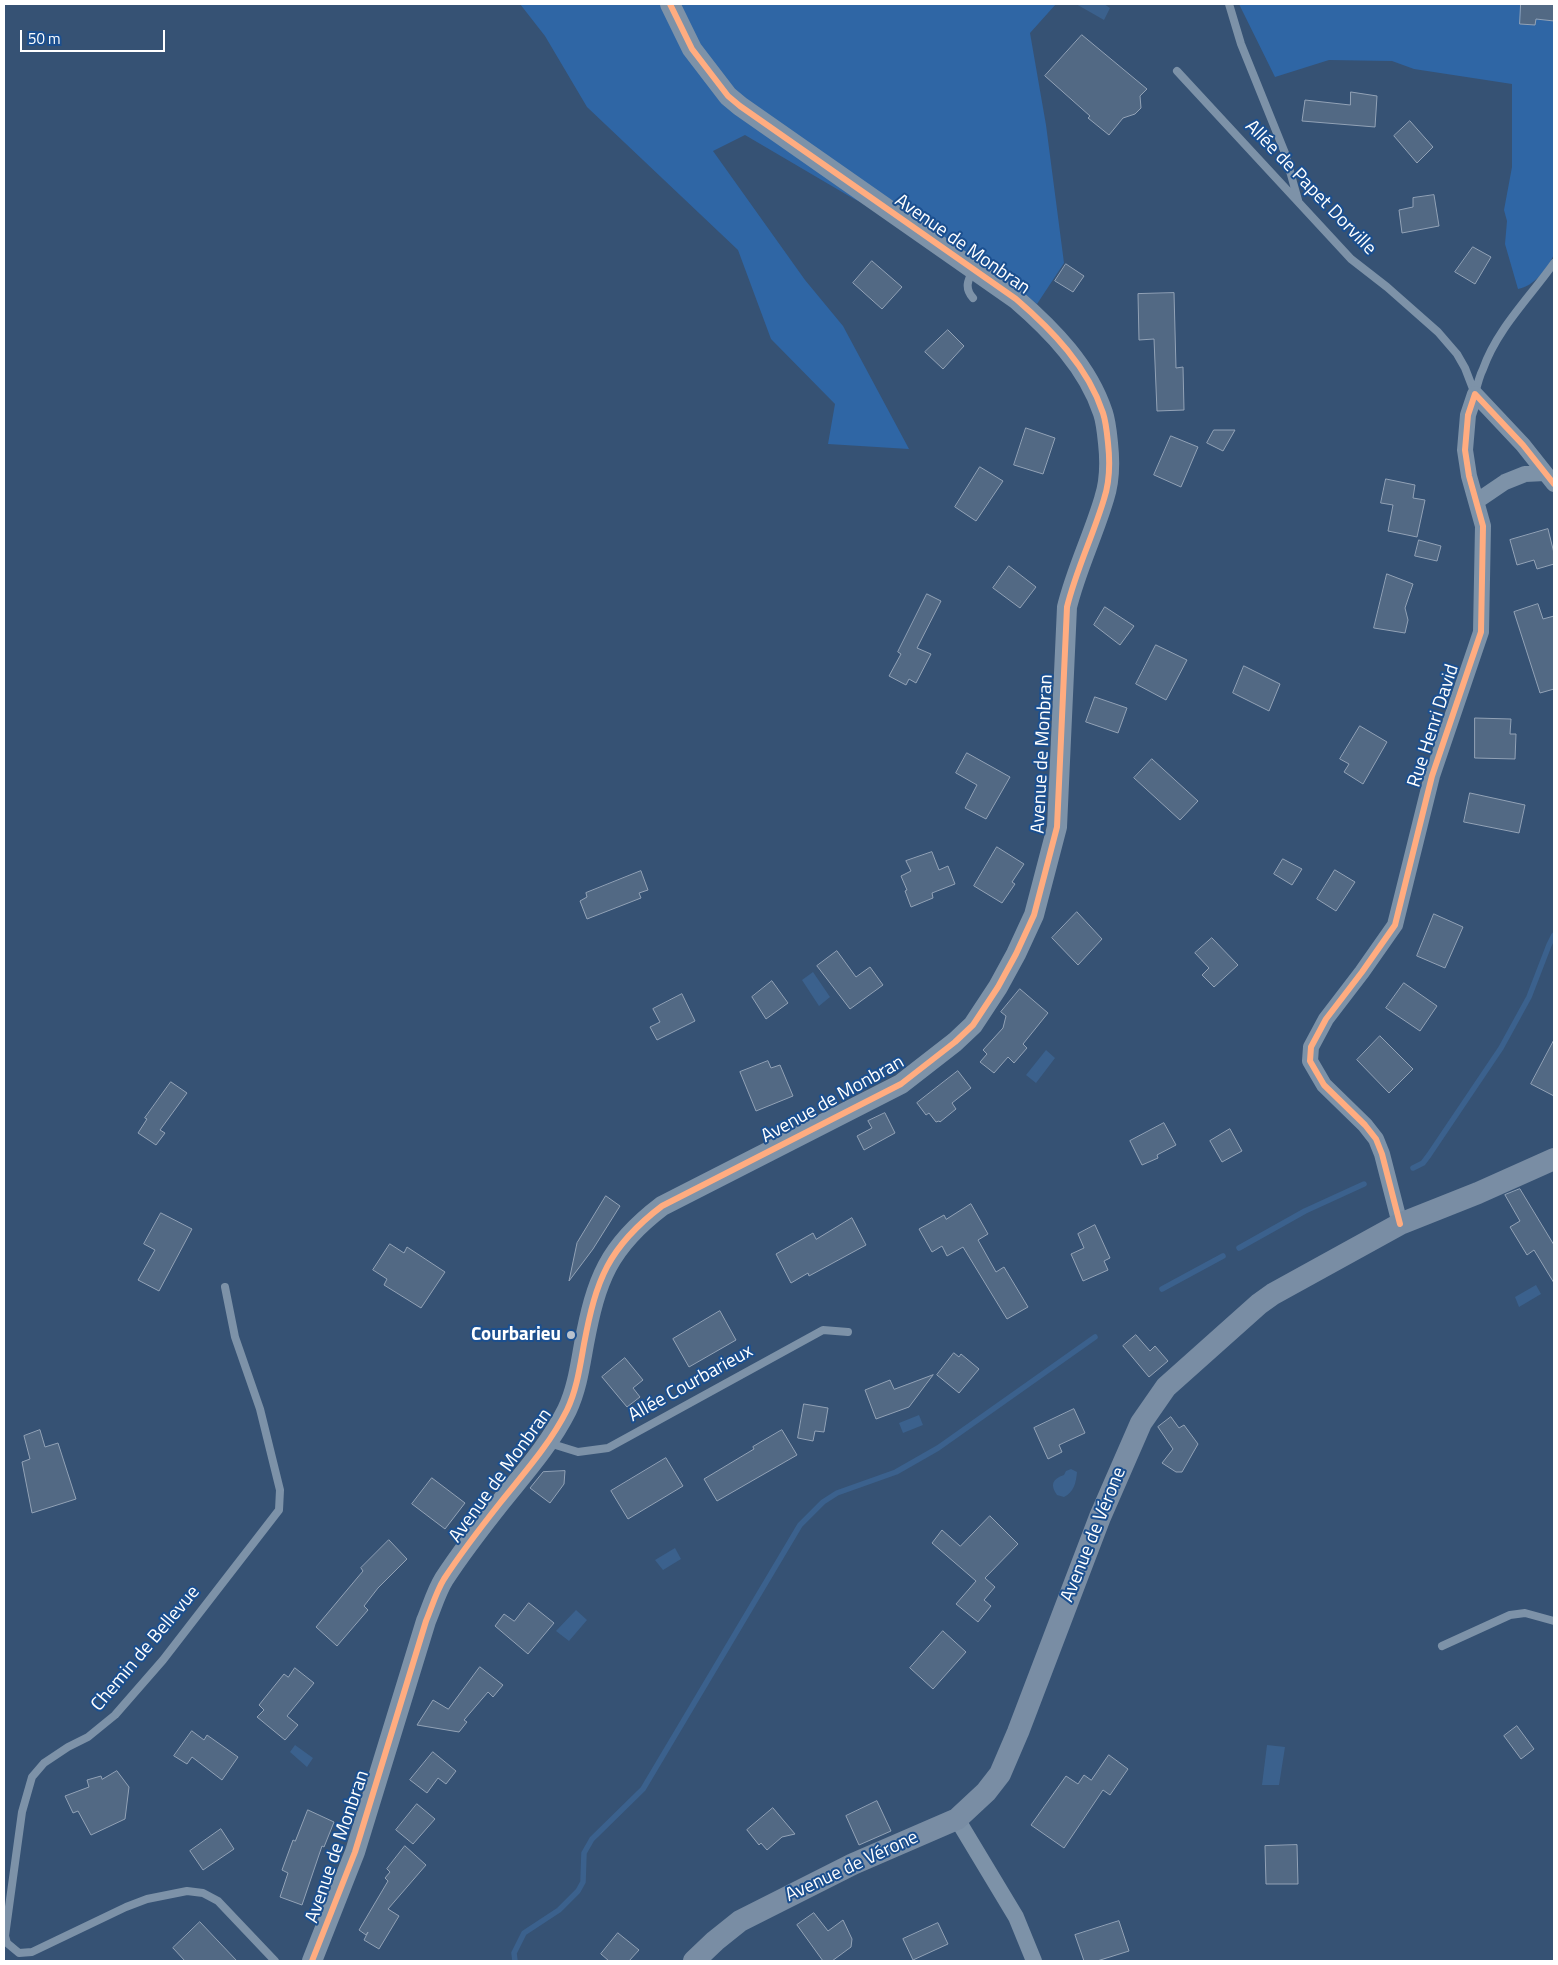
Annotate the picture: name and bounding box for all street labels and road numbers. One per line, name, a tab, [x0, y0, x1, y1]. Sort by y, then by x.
street label: Allée de Papet Dorville	[1240, 116, 1380, 260]
street label: Avenue de Monbran	[890, 190, 1034, 300]
street label: Rue Henri David	[1403, 662, 1465, 790]
street label: Avenue de Monbran	[1027, 674, 1059, 834]
street label: Avenue de Monbran	[758, 1051, 908, 1149]
street label: Allée Courbarieux	[625, 1340, 757, 1428]
street label: Avenue de Monbran	[445, 1405, 557, 1547]
street label: Avenue de Vérone	[1057, 1464, 1131, 1606]
street label: Chemin de Bellevue	[87, 1582, 205, 1716]
street label: Avenue de Monbran	[301, 1768, 375, 1926]
street label: Avenue de Vérone	[782, 1826, 922, 1908]

